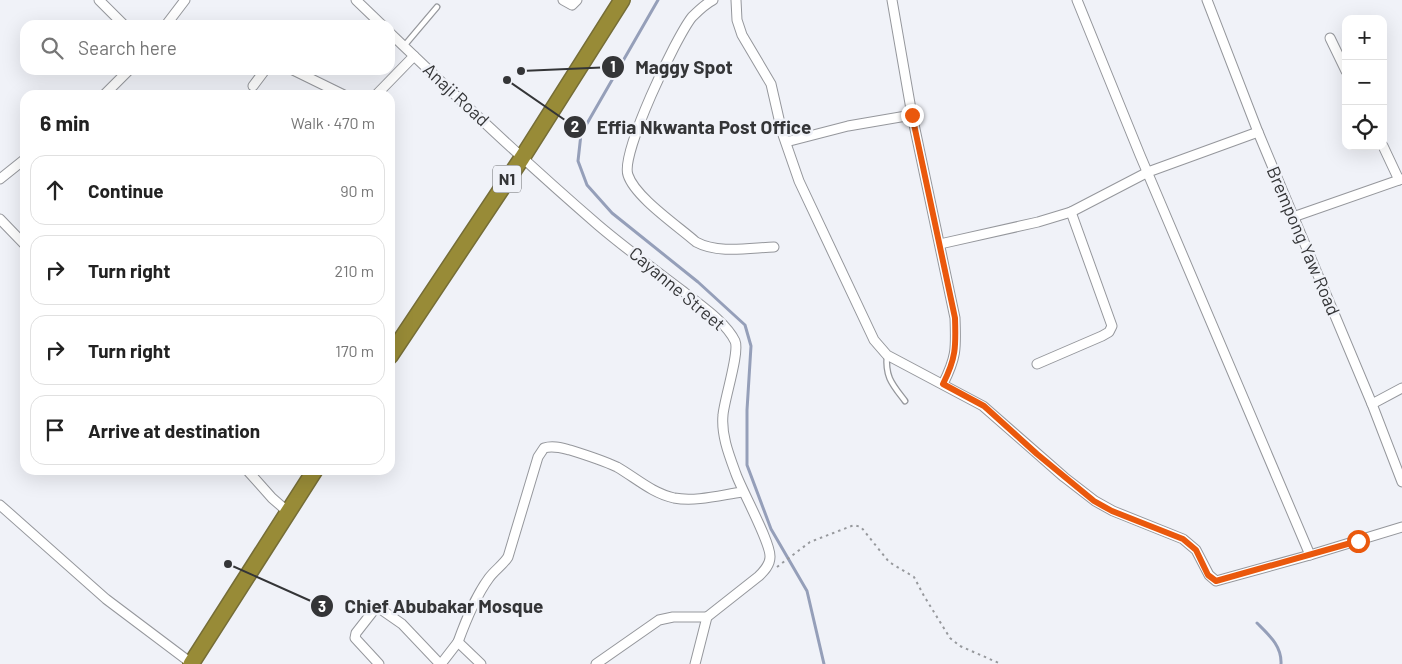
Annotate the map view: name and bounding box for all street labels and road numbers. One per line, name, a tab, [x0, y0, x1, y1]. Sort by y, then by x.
street label: Anaji Road	[419, 58, 494, 130]
street label: Brempong Yaw Road	[1263, 163, 1345, 318]
road number: N1	[493, 165, 521, 192]
street label: Cayanne Street	[625, 242, 730, 335]

